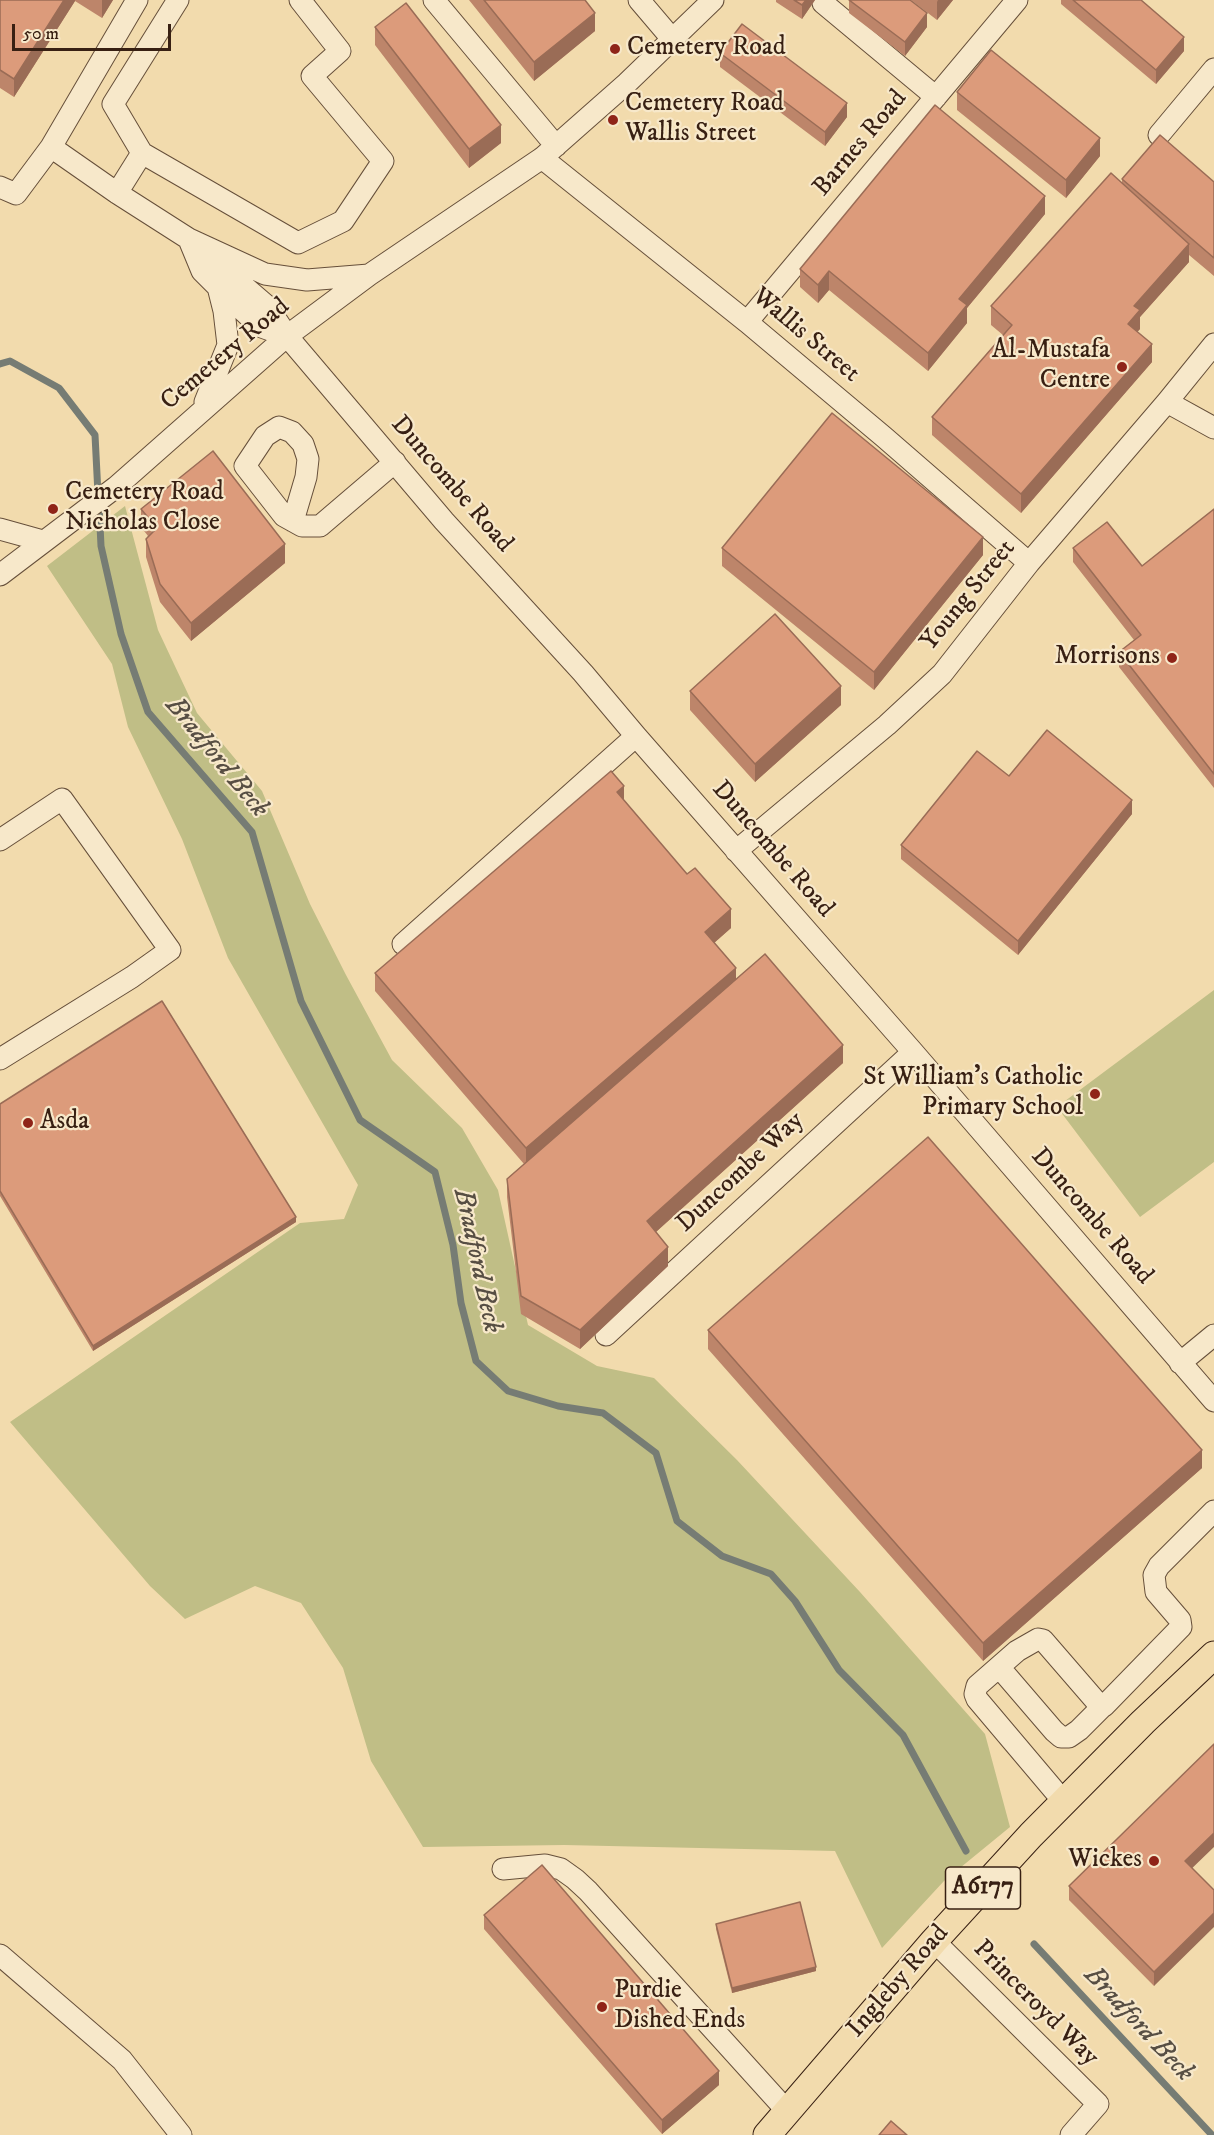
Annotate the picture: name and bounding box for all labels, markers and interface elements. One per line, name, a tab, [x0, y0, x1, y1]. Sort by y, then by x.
scale bar	[15, 12, 174, 50]
text: 50 m	[23, 23, 59, 45]
place label: Cemetery Road	[627, 33, 786, 65]
marker: Cemetery Road	[608, 42, 622, 56]
street label: Barnes Road	[807, 84, 915, 204]
place label: Cemetery Road Wallis Street	[625, 89, 784, 150]
marker: Cemetery Road Wallis Street	[606, 113, 620, 127]
street label: Wallis Street	[745, 282, 865, 390]
street label: Cemetery Road	[155, 292, 297, 418]
place label: Al-Mustafa Centre	[992, 336, 1110, 398]
marker: Al-Mustafa Centre	[1115, 360, 1129, 374]
street label: Duncombe Road	[383, 410, 519, 560]
place label: Cemetery Road Nicholas Close	[65, 478, 224, 540]
marker: Cemetery Road Nicholas Close	[46, 502, 60, 516]
street label: Young Street	[915, 534, 1023, 658]
place label: Morrisons	[1054, 642, 1160, 674]
marker: Morrisons	[1165, 651, 1179, 665]
water label: Bradford Beck	[157, 691, 275, 825]
street label: Duncombe Road	[704, 775, 840, 925]
place label: St William's Catholic Primary School	[863, 1063, 1083, 1124]
marker: St William's Catholic Primary School	[1088, 1087, 1102, 1101]
street label: Duncombe Way	[671, 1106, 811, 1240]
place label: Asda	[40, 1107, 89, 1139]
marker: Asda	[21, 1116, 35, 1130]
street label: Duncombe Road	[1023, 1142, 1159, 1292]
water label: Bradford Beck	[445, 1186, 507, 1336]
place label: Wickes	[1068, 1845, 1142, 1877]
marker: Wickes	[1147, 1854, 1161, 1868]
road number: A6177	[946, 1867, 1020, 1909]
street label: Ingleby Road	[842, 1919, 956, 2045]
street label: Princeroyd Way	[965, 1934, 1105, 2074]
water label: Bradford Beck	[1076, 1960, 1200, 2090]
place label: Purdie Dished Ends	[614, 1976, 745, 2038]
marker: Purdie Dished Ends	[595, 2000, 609, 2014]

